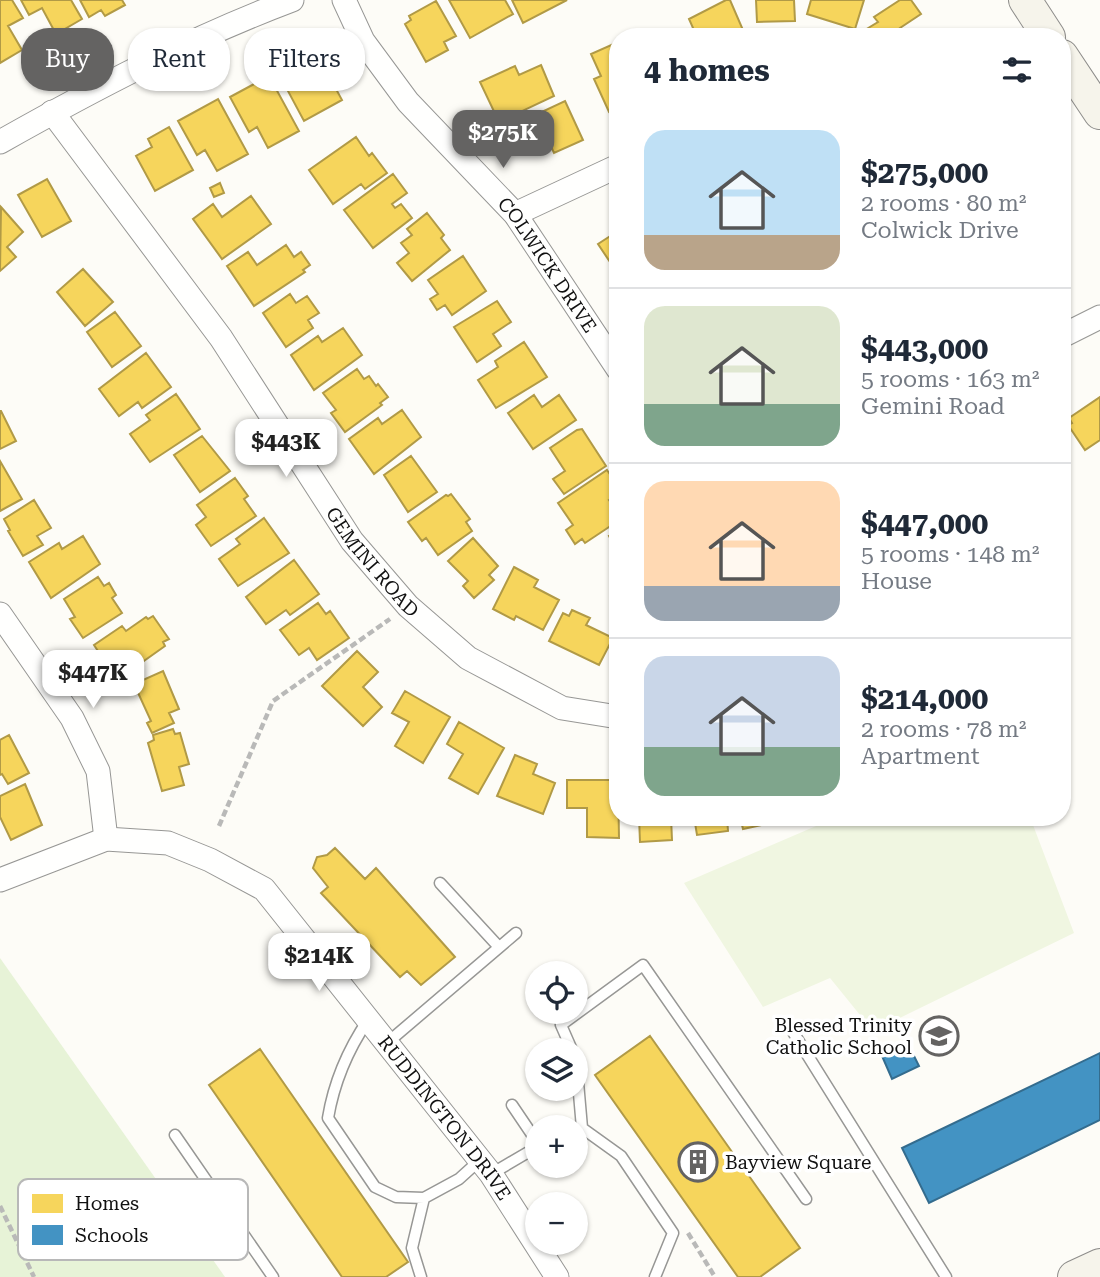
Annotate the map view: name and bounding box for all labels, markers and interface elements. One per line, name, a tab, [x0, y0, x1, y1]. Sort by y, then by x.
chip: Buy	[21, 28, 114, 91]
chip: Rent	[128, 28, 230, 91]
chip: Filters	[244, 28, 365, 91]
icon: filters	[998, 51, 1036, 89]
text: 4 homes	[644, 53, 770, 88]
pin: $275K	[454, 110, 552, 170]
text: $275K	[468, 119, 538, 146]
text: $275,000	[861, 155, 988, 190]
icon: home	[700, 158, 784, 242]
text: 2 rooms · 80 m²	[861, 190, 1027, 217]
street label: COLWICK DRIVE	[493, 192, 601, 337]
text: Colwick Drive	[861, 217, 1019, 244]
text: $443,000	[861, 331, 988, 366]
icon: home	[700, 334, 784, 418]
text: 5 rooms · 163 m²	[861, 366, 1039, 393]
text: Gemini Road	[861, 393, 1005, 420]
pin: $443K	[237, 420, 335, 479]
text: $443K	[251, 428, 321, 455]
street label: GEMINI ROAD	[321, 503, 423, 622]
text: $447,000	[861, 506, 988, 541]
icon: home	[700, 509, 784, 593]
text: 5 rooms · 148 m²	[861, 541, 1039, 568]
text: House	[861, 568, 932, 595]
pin: $447K	[44, 650, 142, 710]
text: $447K	[58, 659, 128, 686]
text: $214,000	[861, 681, 988, 716]
icon: home	[700, 684, 784, 768]
text: 2 rooms · 78 m²	[861, 716, 1027, 743]
text: Apartment	[861, 743, 980, 770]
pin: $214K	[270, 934, 368, 993]
text: $214K	[284, 942, 354, 969]
map controls	[525, 961, 588, 1255]
button: locate	[525, 961, 588, 1024]
place label: Blessed Trinity Catholic School	[766, 1014, 913, 1059]
school or university icon: Blessed Trinity Catholic School	[918, 1015, 960, 1057]
street label: RUDDINGTON DRIVE	[373, 1031, 516, 1204]
button: layers	[525, 1038, 588, 1101]
button: +	[525, 1115, 588, 1178]
building icon: Bayview Square	[677, 1141, 719, 1183]
place label: Bayview Square	[725, 1151, 871, 1174]
legend	[18, 1179, 248, 1260]
text: Homes	[75, 1192, 139, 1215]
button: −	[525, 1192, 588, 1255]
text: Schools	[75, 1224, 148, 1247]

